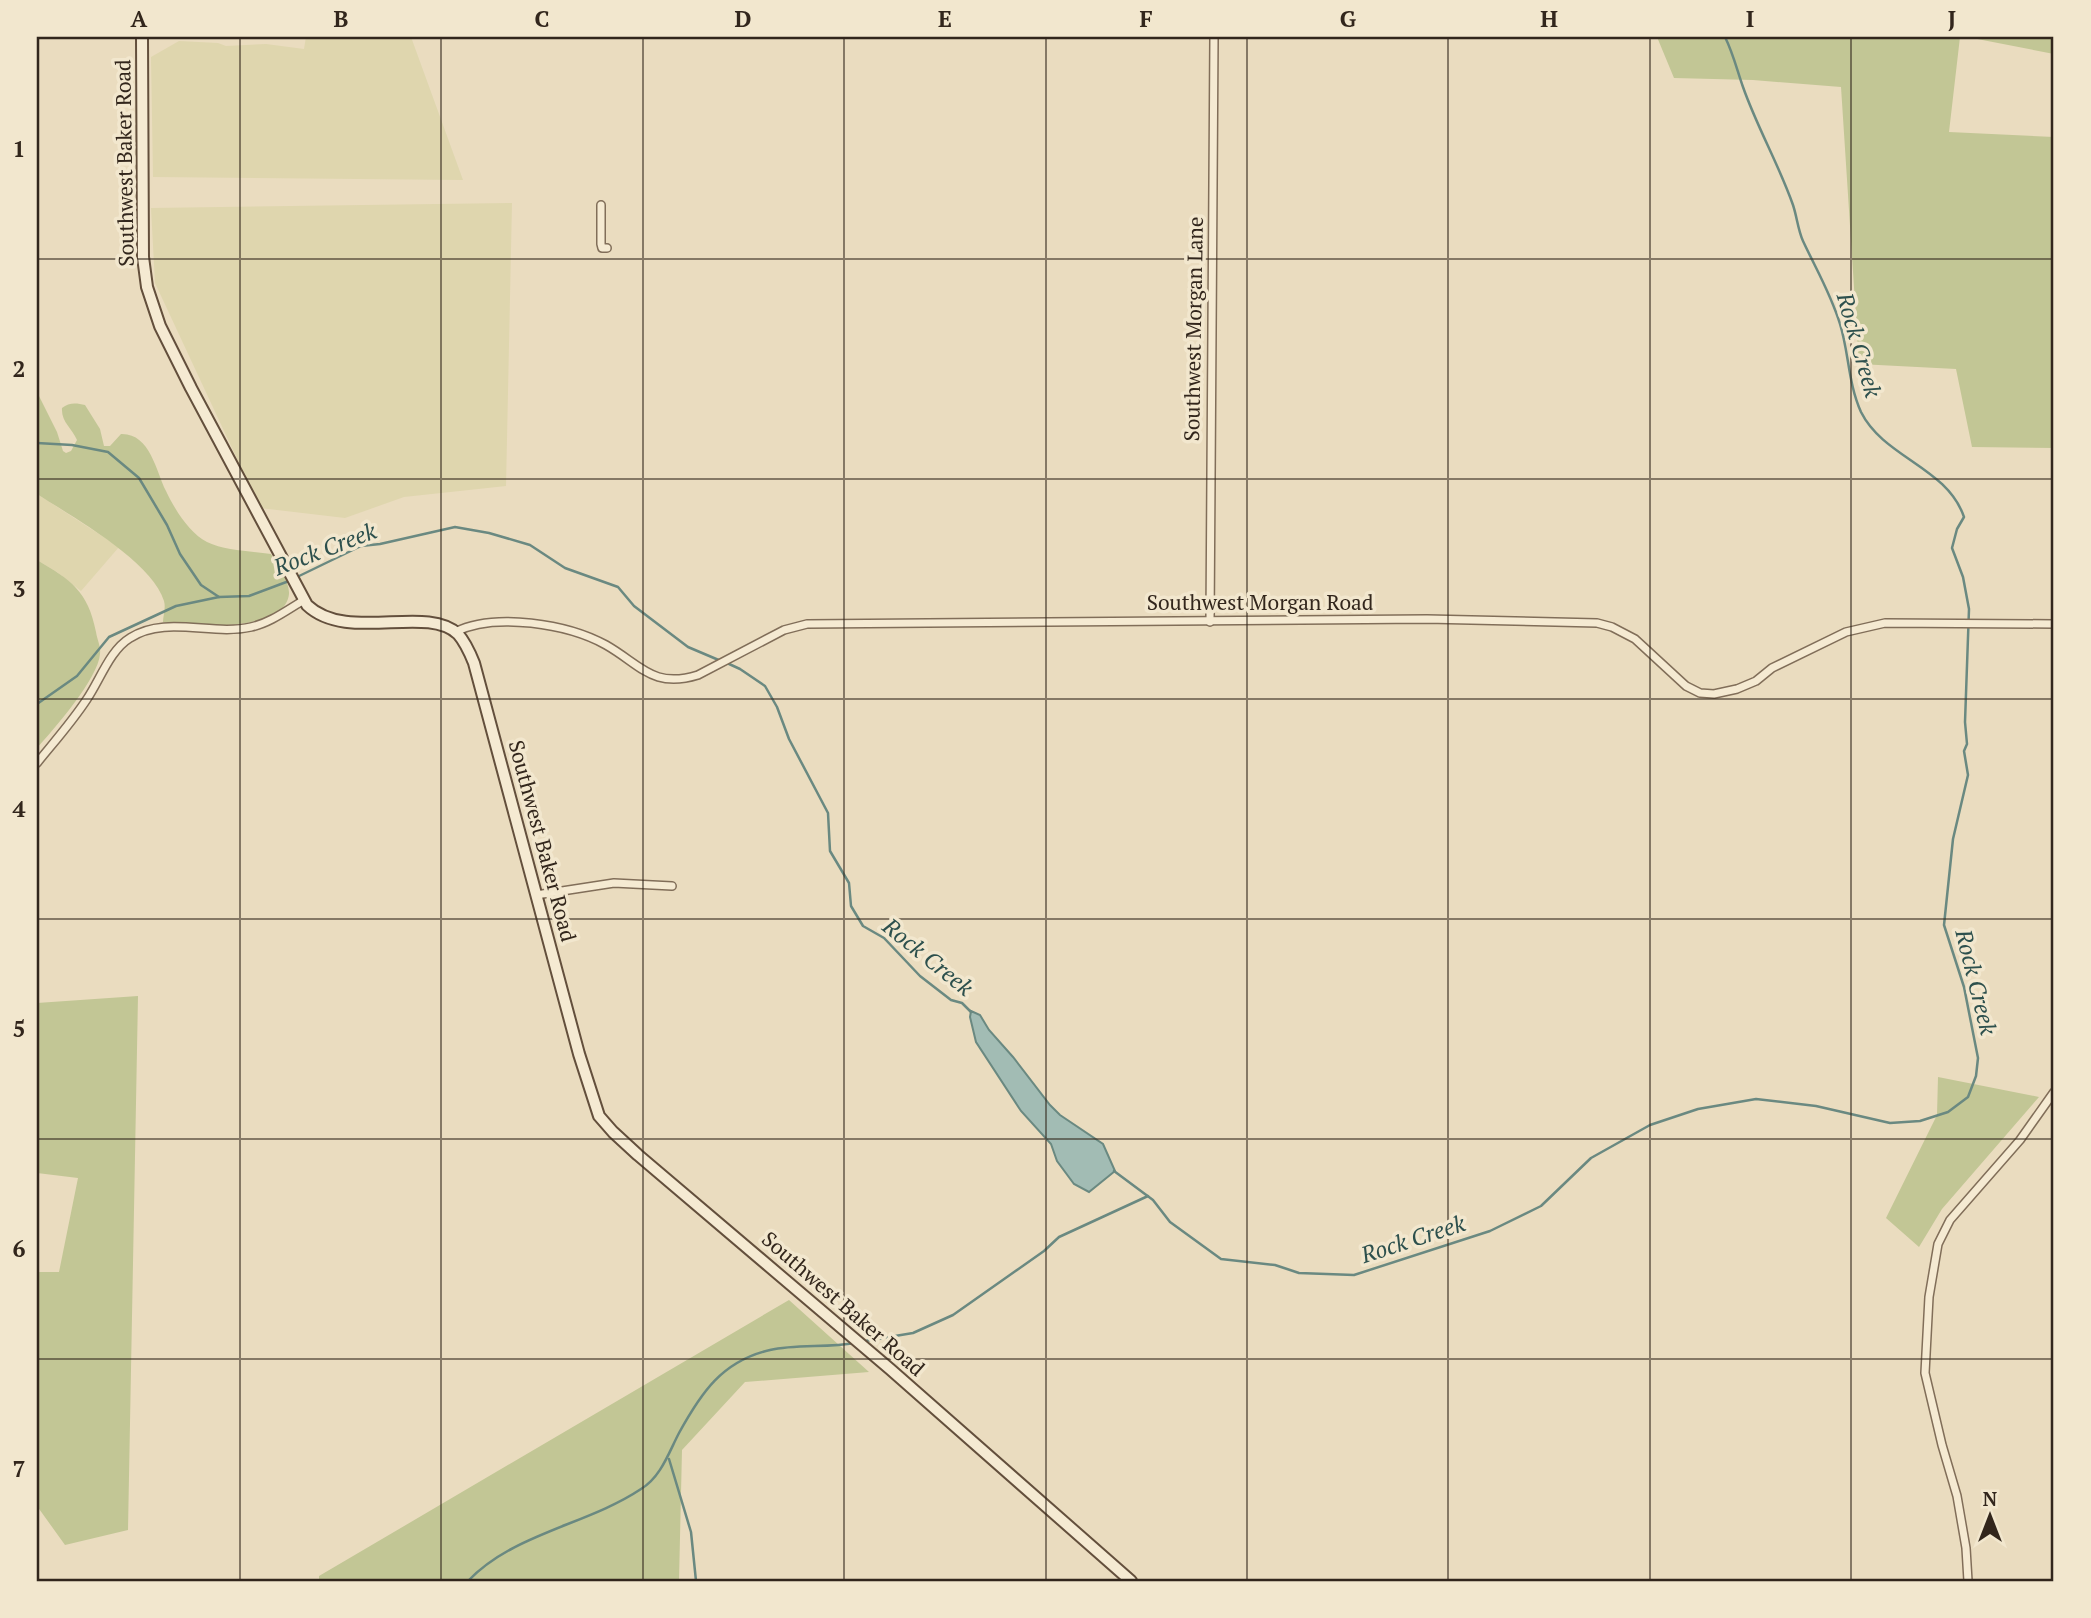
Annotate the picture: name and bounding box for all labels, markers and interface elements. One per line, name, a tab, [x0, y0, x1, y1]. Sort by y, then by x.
text: A	[131, 3, 148, 34]
text: B	[334, 3, 349, 34]
text: C	[535, 3, 550, 34]
text: D	[735, 3, 752, 34]
text: E	[938, 3, 952, 34]
text: F	[1139, 3, 1153, 34]
text: G	[1340, 3, 1357, 34]
text: H	[1540, 3, 1558, 34]
text: I	[1746, 3, 1754, 34]
text: J	[1948, 3, 1956, 34]
street label: Southwest Baker Road	[108, 59, 140, 267]
text: 1	[13, 133, 26, 164]
street label: Southwest Morgan Lane	[1177, 216, 1209, 442]
water label: Rock Creek	[1829, 288, 1889, 402]
text: 2	[13, 353, 26, 384]
water label: Rock Creek	[268, 514, 382, 583]
text: 3	[13, 573, 26, 604]
street label: Southwest Morgan Road	[1147, 588, 1374, 616]
street label: Southwest Baker Road	[503, 737, 583, 945]
text: 4	[13, 793, 26, 824]
water label: Rock Creek	[876, 910, 981, 1003]
water label: Rock Creek	[1948, 925, 2005, 1039]
text: 5	[13, 1013, 26, 1044]
water label: Rock Creek	[1356, 1207, 1470, 1270]
street label: Southwest Baker Road	[756, 1225, 931, 1382]
text: 6	[13, 1233, 26, 1264]
text: 7	[13, 1453, 26, 1484]
north arrow	[1954, 1482, 2024, 1552]
text: N	[1983, 1486, 1998, 1511]

